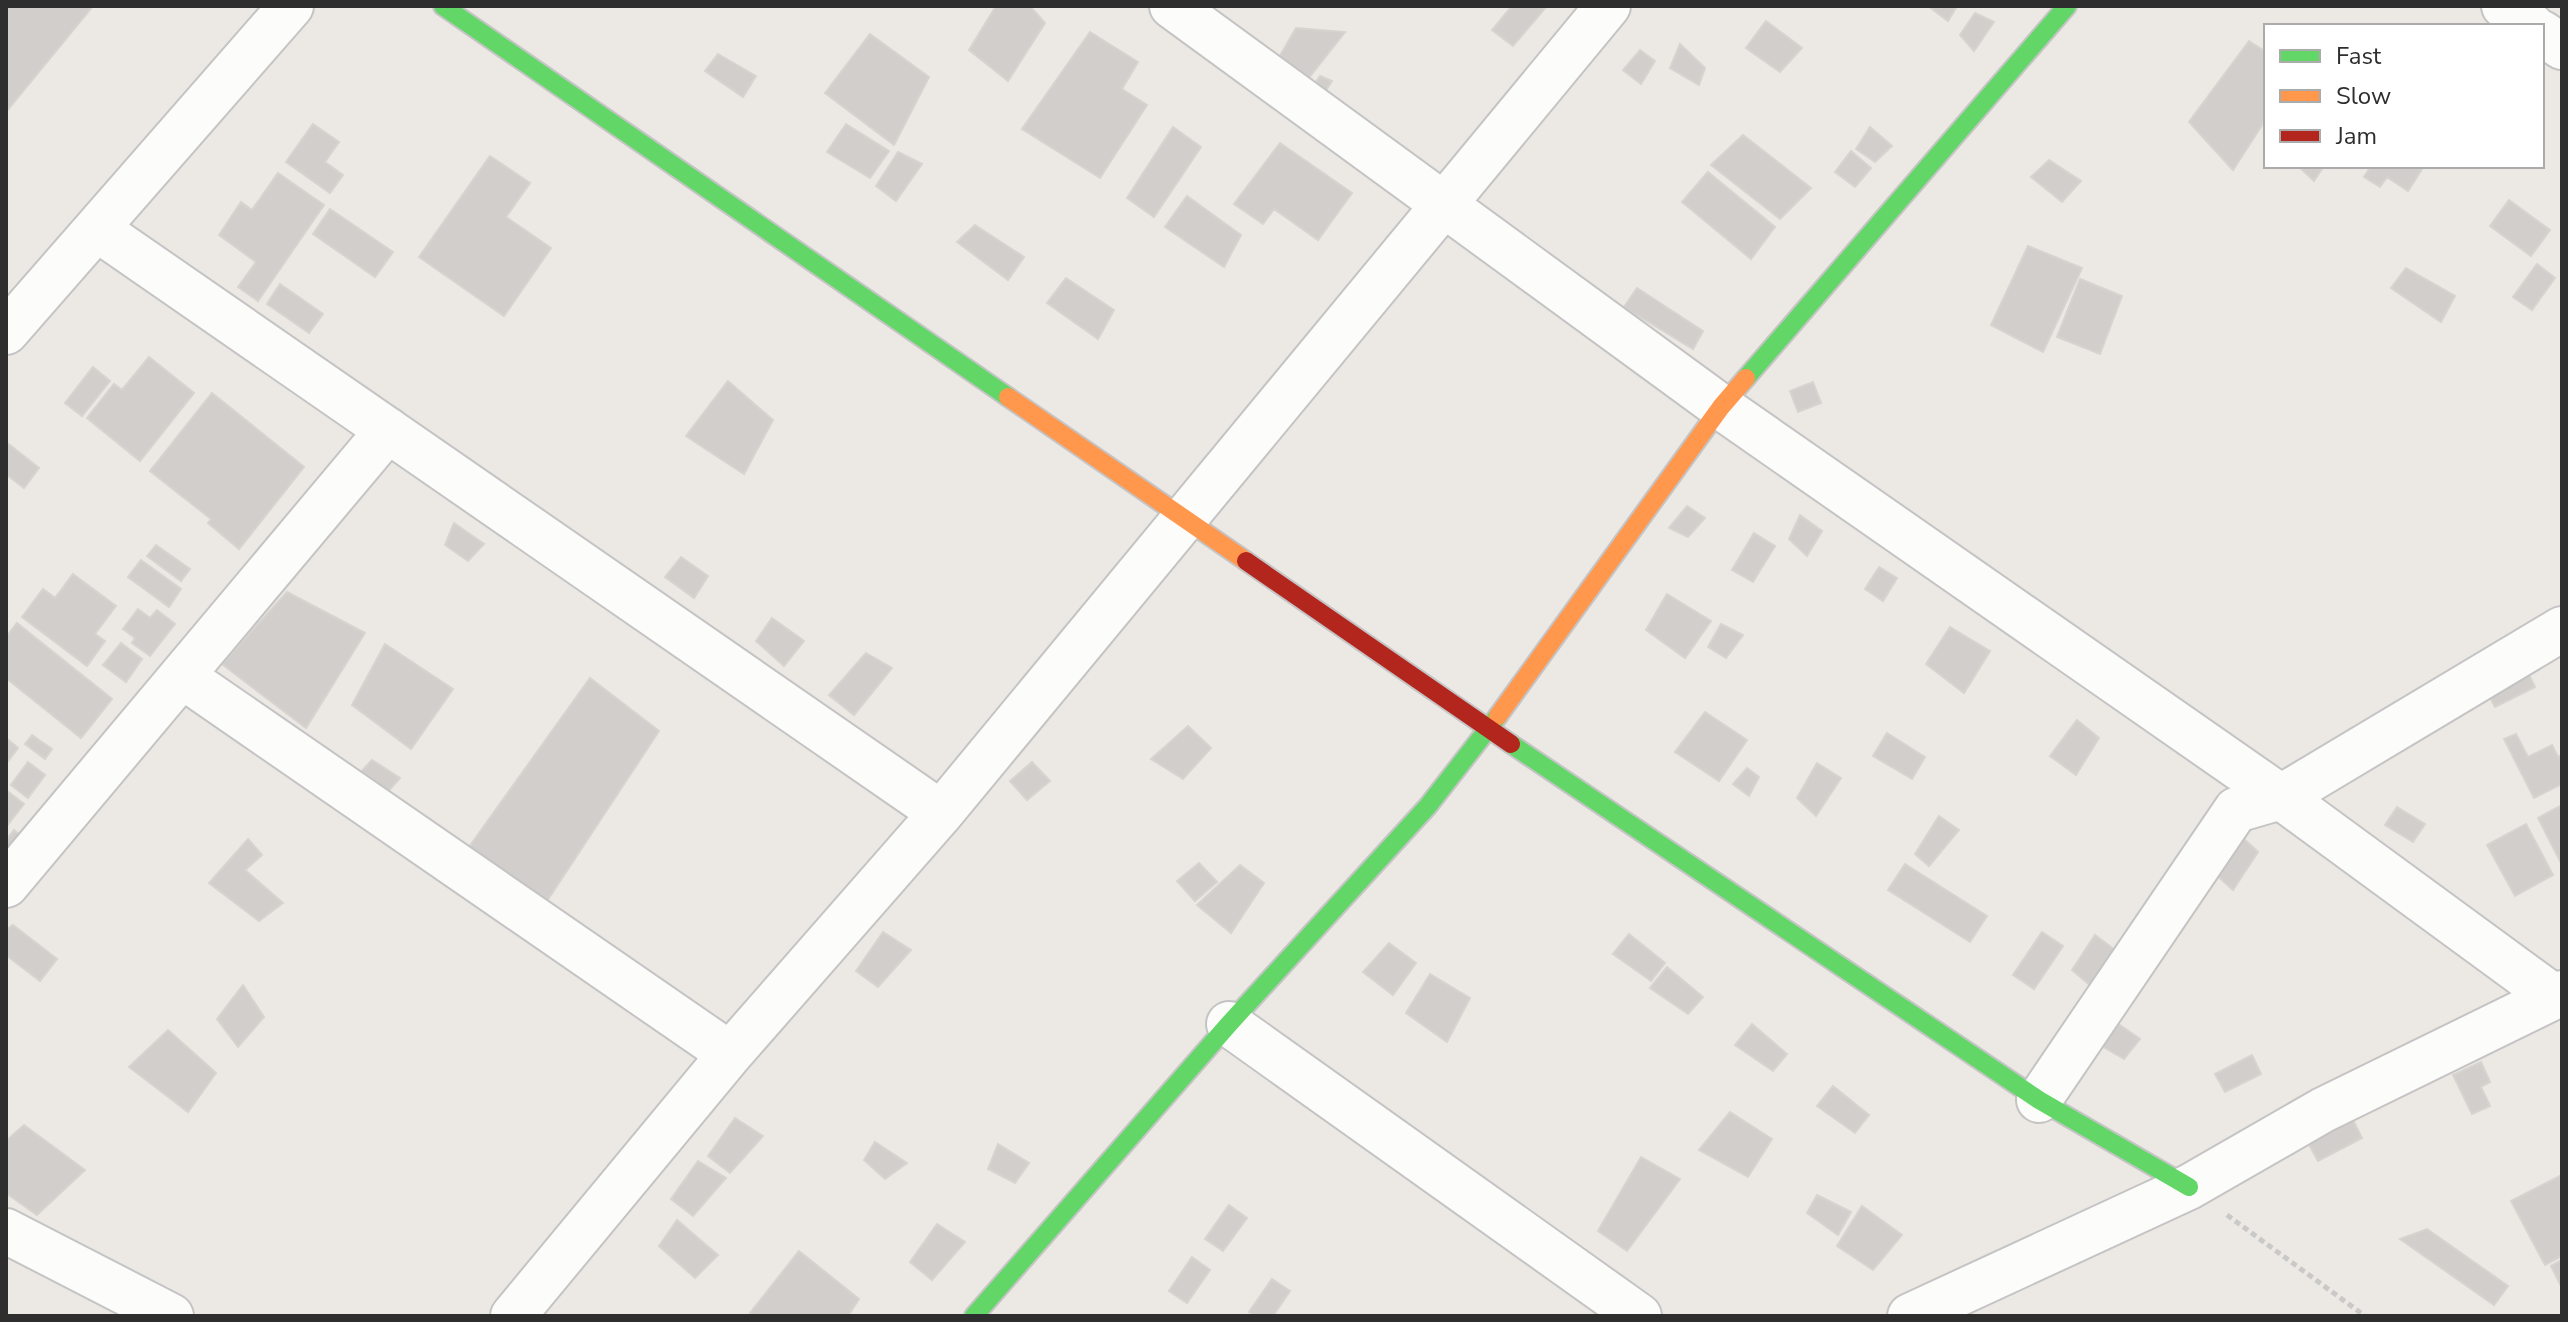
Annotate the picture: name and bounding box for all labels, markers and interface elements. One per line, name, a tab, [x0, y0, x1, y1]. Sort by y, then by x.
legend	[2264, 24, 2544, 168]
text: Fast	[2336, 40, 2382, 72]
text: Slow	[2336, 80, 2391, 112]
text: Jam	[2335, 120, 2377, 152]

